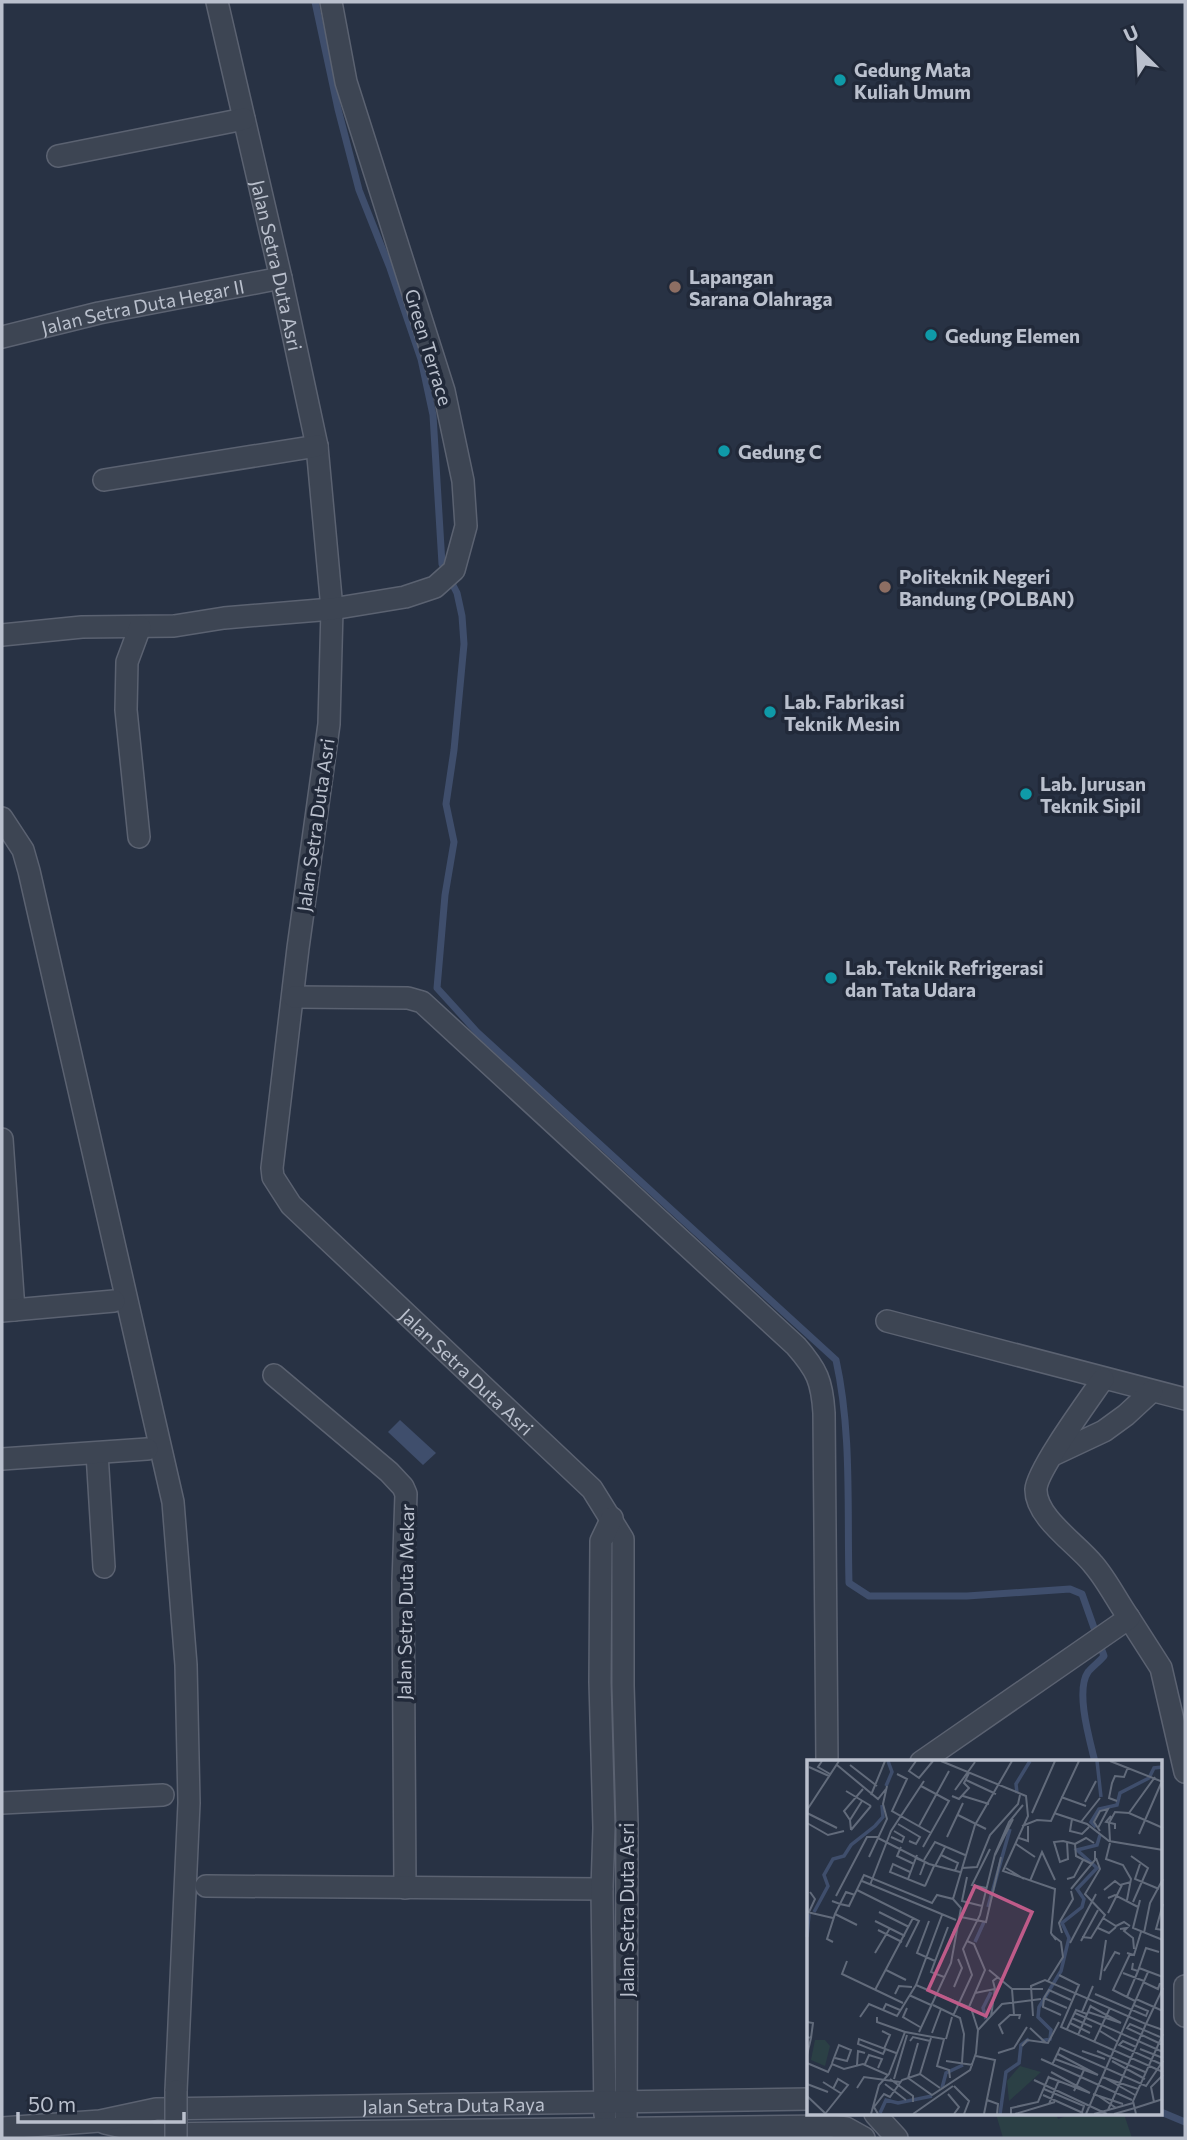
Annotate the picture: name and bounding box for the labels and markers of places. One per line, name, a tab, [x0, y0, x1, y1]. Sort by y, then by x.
place label: Gedung Mata Kuliah Umum	[854, 58, 971, 103]
marker: Gedung Mata Kuliah Umum	[832, 72, 848, 88]
place label: Lapangan Sarana Olahraga	[689, 265, 832, 310]
marker: Lapangan Sarana Olahraga	[667, 279, 683, 295]
place label: Gedung Elemen	[945, 324, 1080, 347]
marker: Gedung Elemen	[923, 327, 939, 343]
place label: Gedung C	[738, 440, 822, 463]
marker: Gedung C	[716, 443, 732, 459]
place label: Politeknik Negeri Bandung (POLBAN)	[899, 565, 1074, 610]
marker: Politeknik Negeri Bandung (POLBAN)	[877, 579, 893, 595]
place label: Lab. Fabrikasi Teknik Mesin	[784, 690, 905, 735]
marker: Lab. Fabrikasi Teknik Mesin	[762, 704, 778, 720]
place label: Lab. Jurusan Teknik Sipil	[1040, 772, 1146, 817]
marker: Lab. Jurusan Teknik Sipil	[1018, 786, 1034, 802]
place label: Lab. Teknik Refrigerasi dan Tata Udara	[845, 956, 1044, 1001]
marker: Lab. Teknik Refrigerasi dan Tata Udara	[823, 970, 839, 986]

